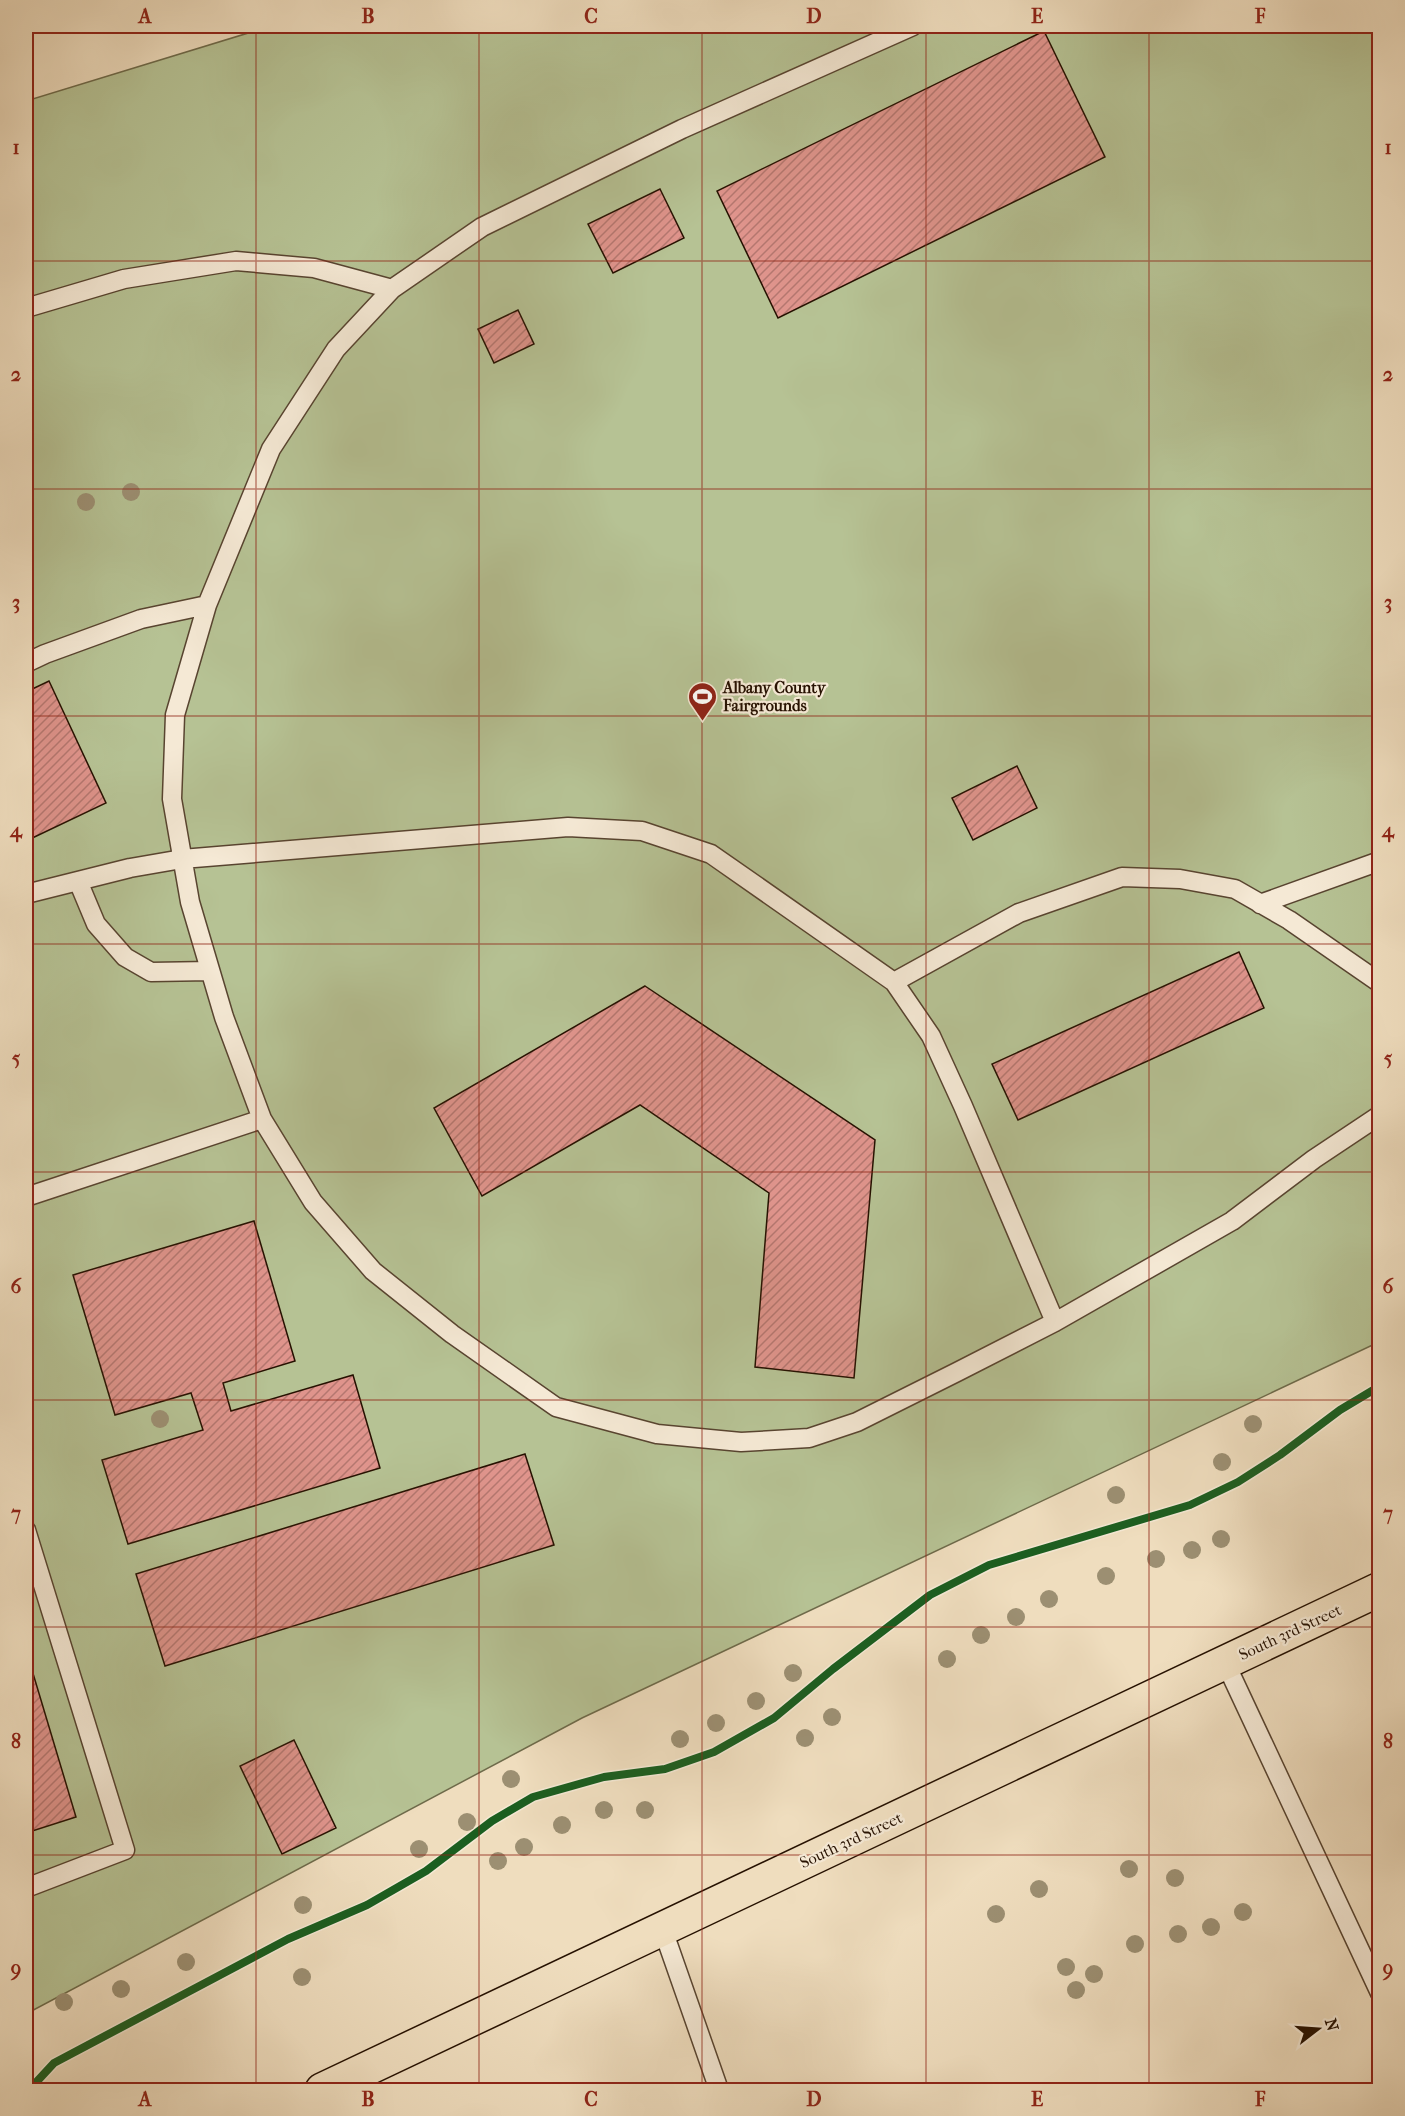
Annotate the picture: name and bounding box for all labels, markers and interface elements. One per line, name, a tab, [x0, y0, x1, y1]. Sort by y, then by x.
text: A	[137, 5, 153, 28]
text: B	[361, 5, 375, 28]
text: C	[584, 5, 598, 28]
text: D	[806, 5, 822, 28]
text: E	[1031, 5, 1043, 28]
text: F	[1254, 5, 1266, 28]
text: 1	[12, 136, 20, 159]
text: 1	[1384, 136, 1392, 159]
text: 2	[11, 363, 21, 386]
text: 2	[1383, 363, 1393, 386]
text: 3	[12, 591, 20, 614]
text: 3	[1384, 591, 1392, 614]
place label: Albany County Fairgrounds	[722, 678, 827, 716]
sports icon: Albany County Fairgrounds	[686, 680, 718, 722]
text: 4	[9, 819, 23, 843]
text: 4	[1381, 819, 1395, 843]
text: 5	[12, 1047, 21, 1070]
text: 5	[1384, 1047, 1393, 1070]
text: 6	[11, 1275, 23, 1298]
text: 6	[1383, 1275, 1395, 1298]
text: 7	[10, 1502, 21, 1525]
text: 7	[1382, 1502, 1393, 1525]
street label: South 3rd Street	[1236, 1600, 1345, 1664]
text: 8	[11, 1730, 21, 1753]
text: 8	[1383, 1730, 1393, 1753]
street label: South 3rd Street	[797, 1808, 906, 1872]
text: 9	[10, 1958, 21, 1981]
text: 9	[1382, 1958, 1393, 1981]
north arrow	[1288, 1999, 1348, 2059]
text: N	[1321, 2016, 1343, 2034]
text: A	[137, 2088, 153, 2111]
text: B	[361, 2088, 375, 2111]
text: C	[584, 2088, 598, 2111]
text: D	[806, 2088, 822, 2111]
text: E	[1031, 2088, 1043, 2111]
text: F	[1254, 2088, 1266, 2111]

